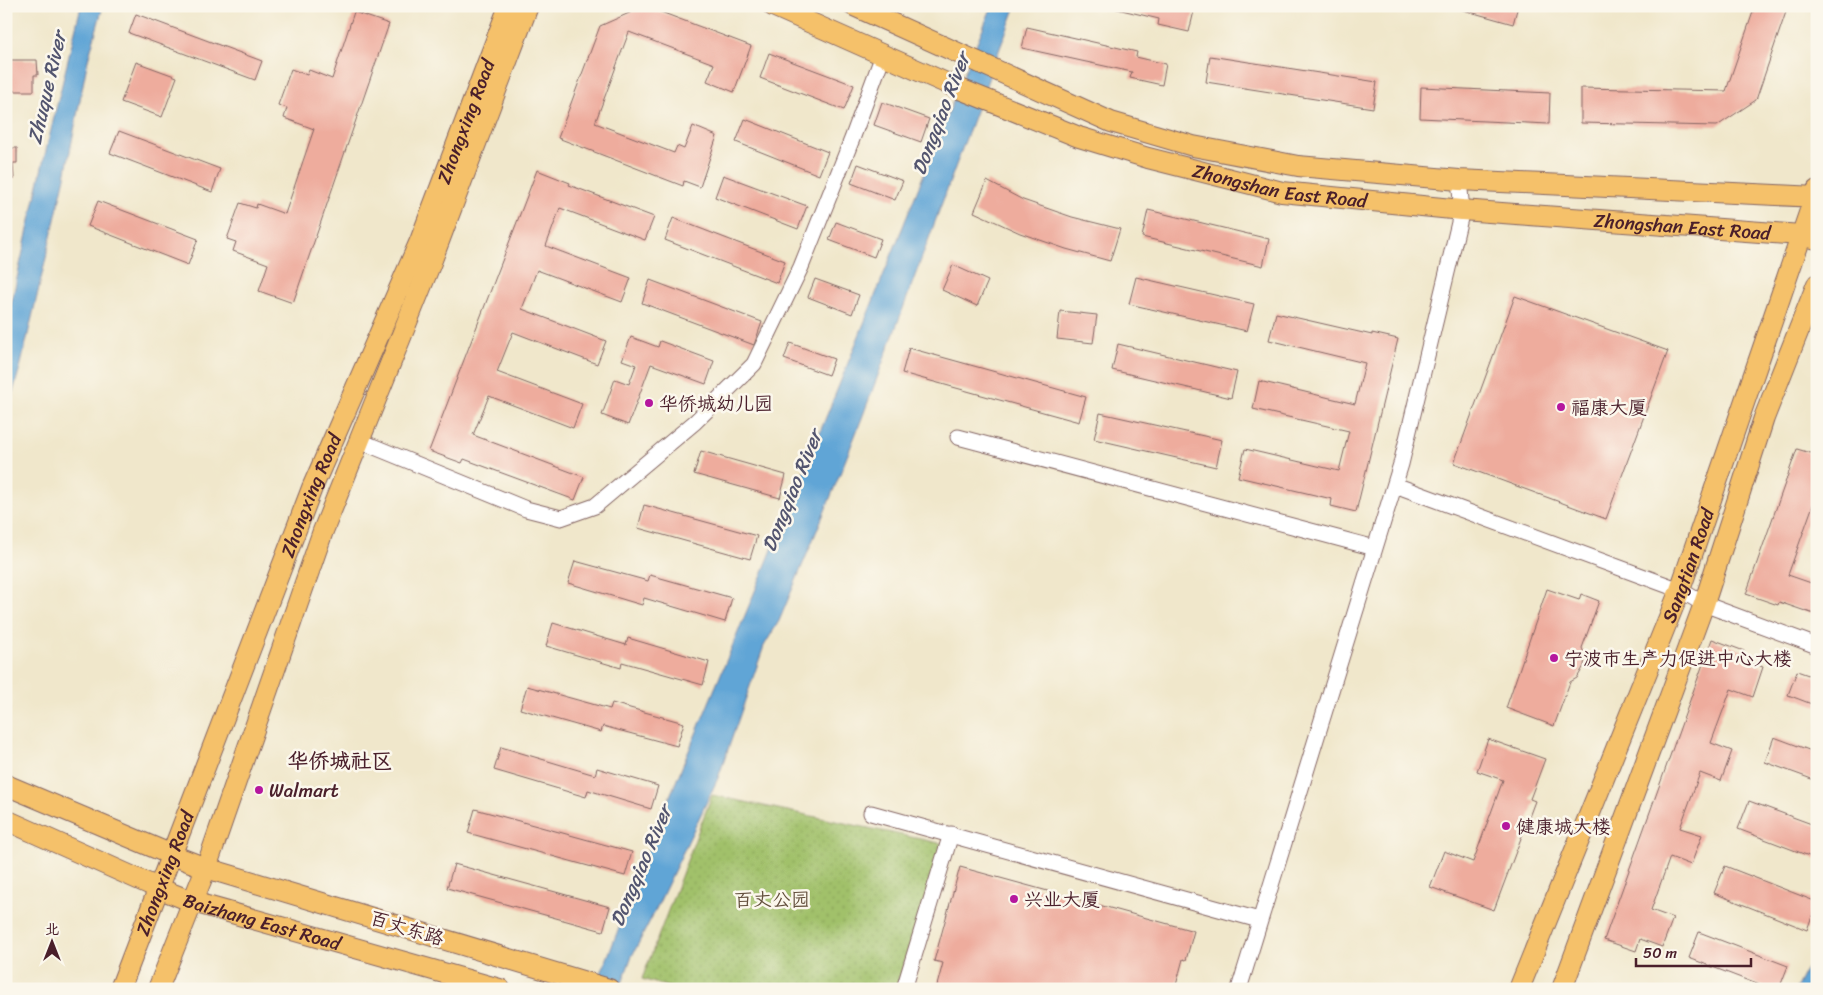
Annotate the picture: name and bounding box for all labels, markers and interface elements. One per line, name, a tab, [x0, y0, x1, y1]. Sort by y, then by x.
water label: Zhuque River	[17, 25, 78, 147]
water label: Dongqiao River	[902, 44, 982, 180]
street label: Zhongxing Road	[427, 52, 505, 189]
street label: Zhongshan East Road	[1189, 153, 1371, 217]
street label: Zhongshan East Road	[1593, 203, 1774, 249]
place label: 华侨城幼儿园	[659, 387, 773, 420]
place label: 福康大厦	[1571, 391, 1647, 424]
marker: 华侨城幼儿园	[643, 397, 655, 409]
marker: 福康大厦	[1555, 401, 1567, 413]
water label: Dongqiao River	[752, 421, 834, 557]
street label: Zhongxing Road	[270, 426, 351, 562]
street label: Sangtian Road	[1652, 503, 1724, 628]
place label: 宁波市生产力促进中心大楼	[1564, 642, 1792, 675]
marker: 宁波市生产力促进中心大楼	[1548, 652, 1560, 664]
district label: 华侨城社区	[288, 742, 393, 780]
place label: Walmart	[269, 774, 339, 807]
marker: Walmart	[253, 784, 265, 796]
water label: Dongqiao River	[600, 797, 684, 932]
street label: Zhongxing Road	[126, 804, 204, 940]
place label: 健康城大楼	[1516, 810, 1611, 843]
marker: 健康城大楼	[1500, 820, 1512, 832]
street label: Baizhang East Road	[178, 883, 347, 960]
park label: 百丈公园	[734, 883, 810, 916]
place label: 兴业大厦	[1024, 883, 1100, 916]
marker: 兴业大厦	[1008, 893, 1020, 905]
street label: 百丈东路	[366, 901, 448, 955]
text: 北	[45, 917, 59, 942]
north arrow	[28, 918, 78, 968]
scale bar	[1636, 935, 1750, 967]
text: 50 m	[1643, 940, 1678, 966]

